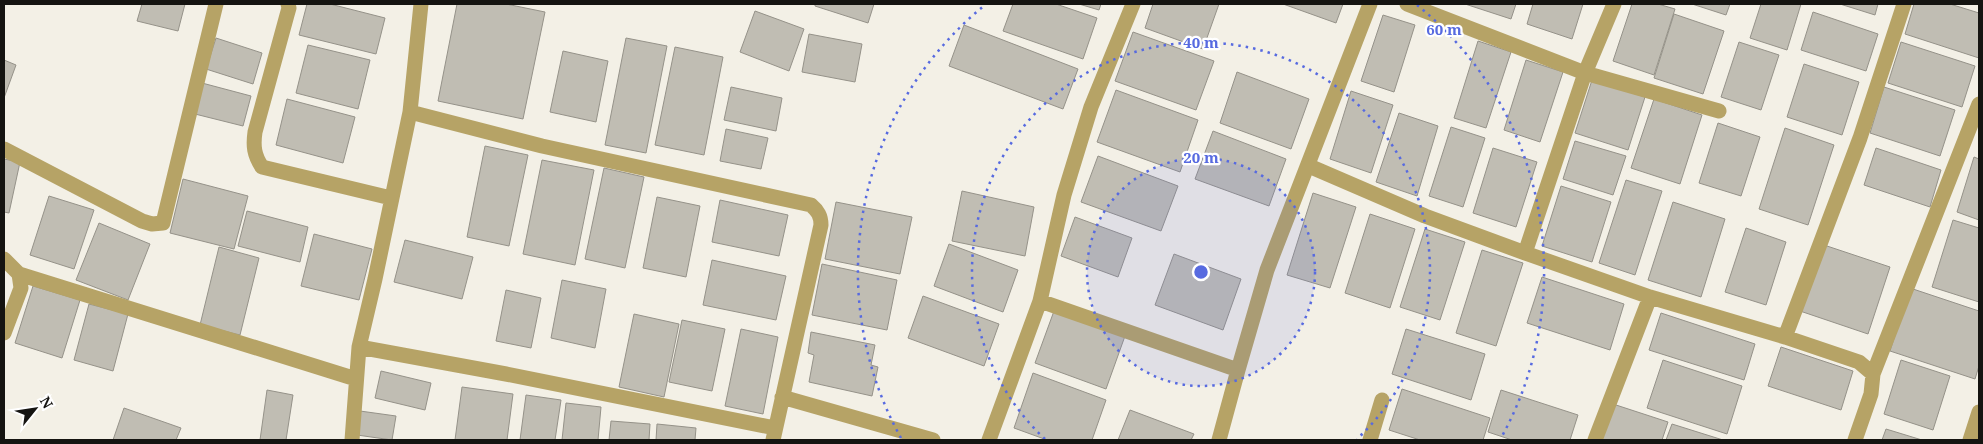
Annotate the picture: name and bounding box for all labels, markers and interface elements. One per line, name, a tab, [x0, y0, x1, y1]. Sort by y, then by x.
text: 60 m	[1426, 19, 1462, 39]
text: 40 m	[1183, 32, 1219, 52]
text: 20 m	[1183, 147, 1219, 167]
centre of rings	[1192, 263, 1210, 281]
north arrow	[10, 384, 60, 434]
text: N	[36, 393, 58, 412]

